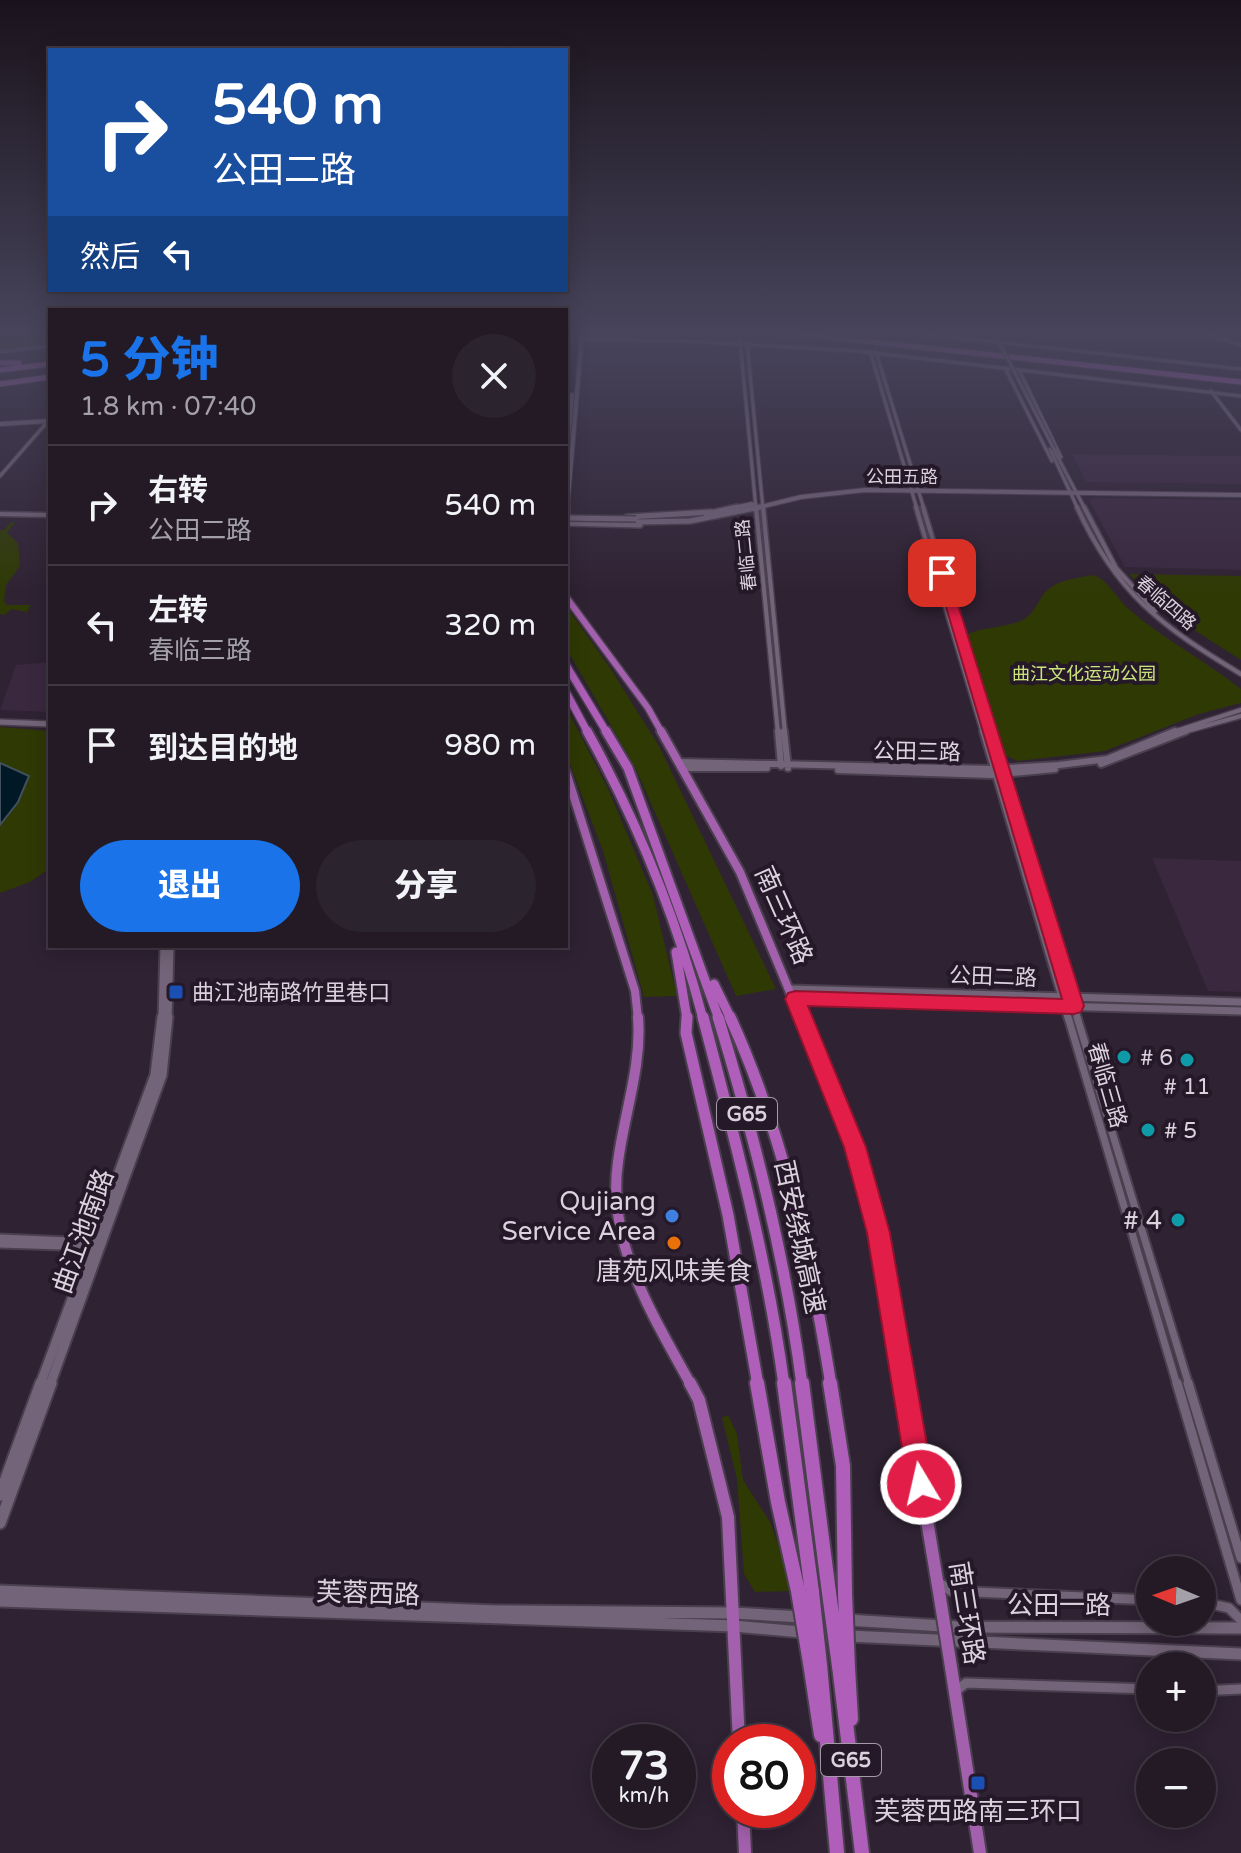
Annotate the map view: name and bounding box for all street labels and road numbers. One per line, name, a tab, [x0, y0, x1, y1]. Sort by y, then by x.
street label: 公田五路	[866, 466, 938, 488]
street label: 春临二路	[731, 518, 761, 592]
street label: 春临四路	[1132, 571, 1200, 635]
street label: 公田三路	[873, 738, 961, 766]
street label: 南三环路	[748, 861, 819, 969]
street label: 公田二路	[949, 962, 1037, 992]
street label: 春临三路	[1082, 1039, 1132, 1131]
road number: G65	[717, 1098, 777, 1130]
street label: 西安绕城高速	[768, 1158, 831, 1317]
street label: 曲江池南路	[47, 1165, 120, 1298]
street label: 南三环路	[943, 1559, 990, 1667]
street label: 芙蓉西路	[315, 1576, 420, 1611]
street label: 公田一路	[1007, 1590, 1111, 1621]
road number: G65	[821, 1744, 881, 1776]

